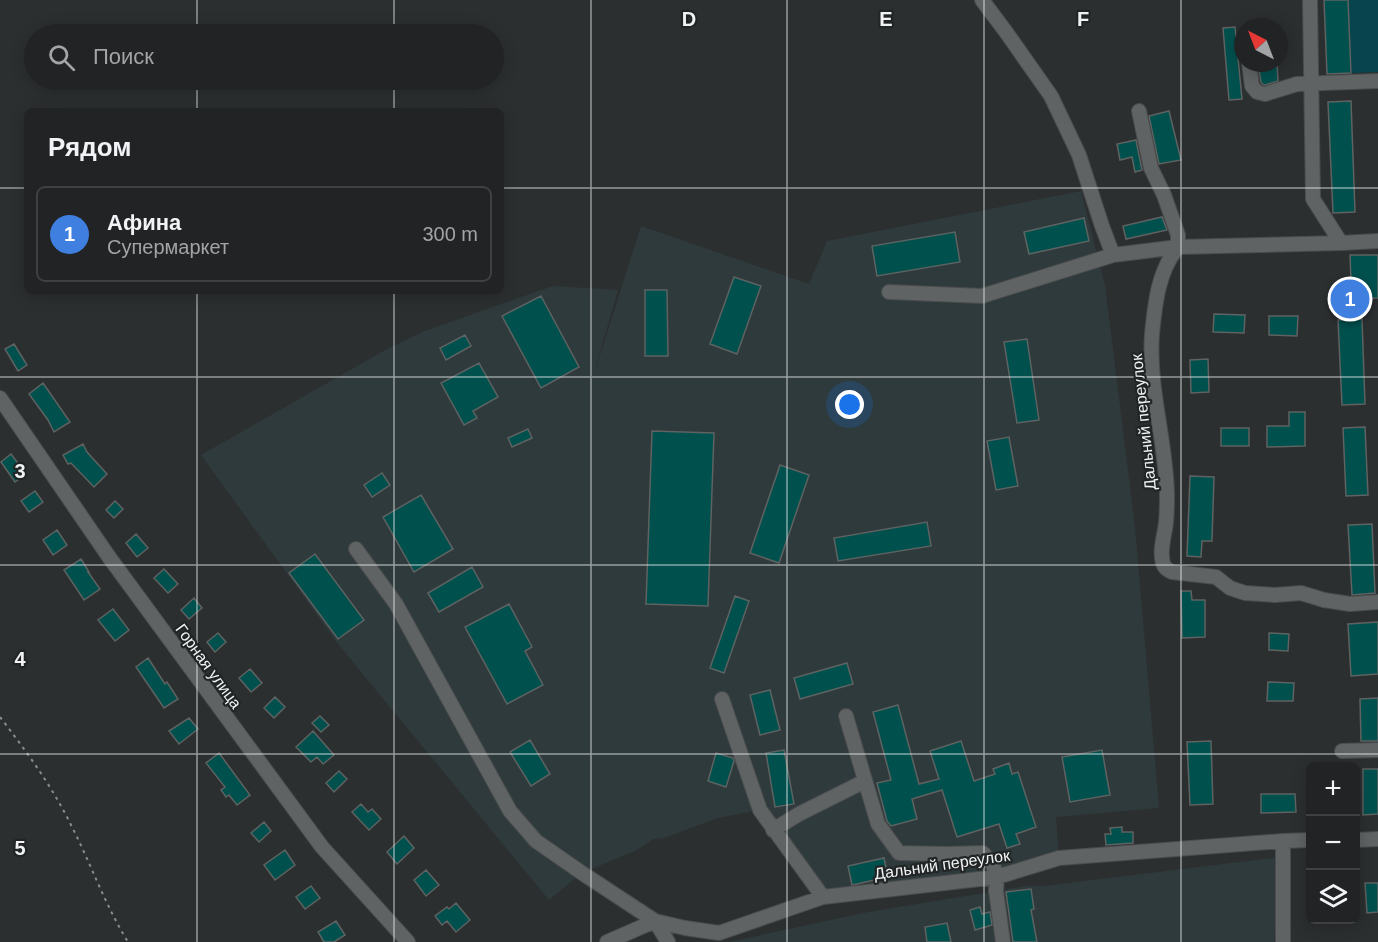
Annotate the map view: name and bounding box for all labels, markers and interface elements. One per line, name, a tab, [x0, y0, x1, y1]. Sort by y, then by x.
text: D	[682, 8, 696, 30]
text: E	[879, 8, 893, 30]
text: F	[1077, 8, 1089, 30]
north arrow	[1234, 18, 1288, 72]
search box	[24, 24, 504, 90]
icon: search	[45, 41, 78, 74]
text: Поиск	[93, 44, 154, 69]
text: Рядом	[48, 132, 131, 162]
text: Афина	[107, 210, 181, 235]
text: 1	[64, 223, 75, 245]
text: 300 m	[422, 223, 478, 245]
text: Супермаркет	[107, 236, 229, 258]
pin: 1	[1330, 276, 1370, 322]
street label: Дальний переулок	[1128, 352, 1159, 491]
your location	[835, 390, 864, 419]
text: 3	[14, 460, 26, 482]
street label: Горная улица	[172, 621, 245, 712]
text: 4	[14, 648, 26, 670]
map controls	[1306, 762, 1360, 924]
button: +	[1306, 762, 1360, 816]
button: −	[1306, 816, 1360, 870]
text: 5	[14, 837, 26, 859]
street label: Дальний переулок	[873, 846, 1012, 882]
button: layers	[1306, 870, 1360, 924]

